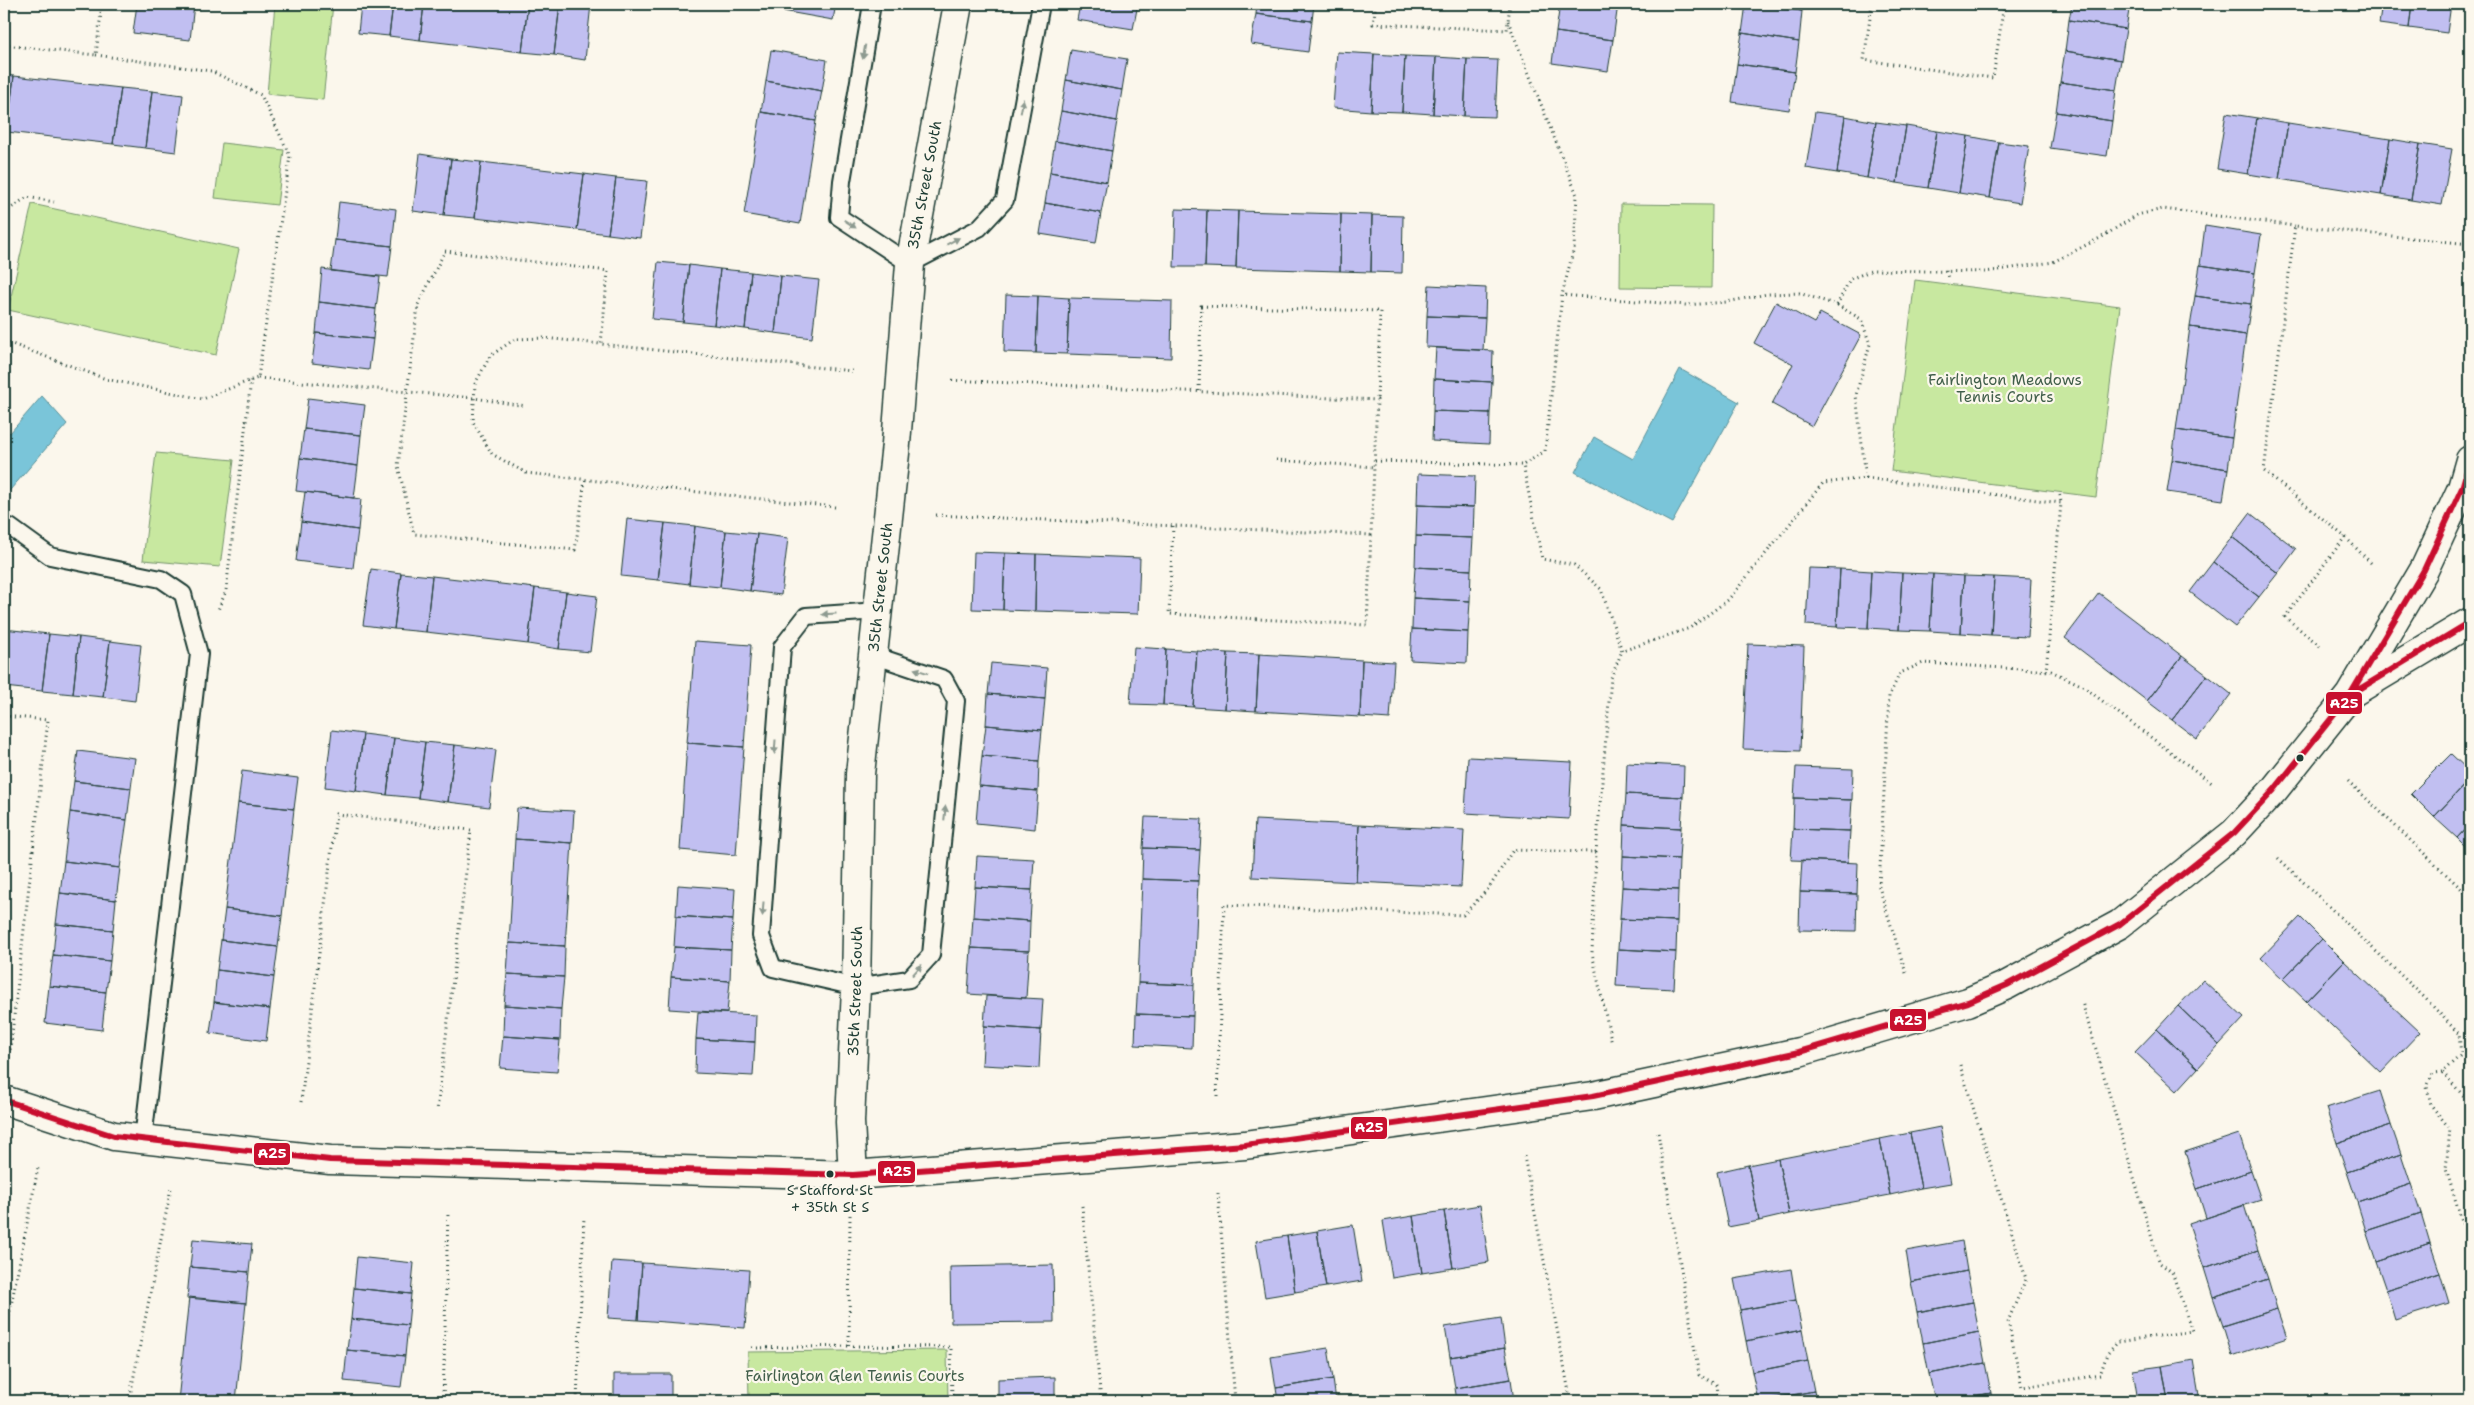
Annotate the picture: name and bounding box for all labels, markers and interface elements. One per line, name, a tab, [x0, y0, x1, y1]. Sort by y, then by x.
one-way arrow	[859, 44, 867, 60]
one-way arrow	[1019, 98, 1027, 114]
street label: 35th Street South	[903, 119, 946, 251]
one-way arrow	[843, 219, 857, 229]
one-way arrow	[946, 237, 960, 246]
park label: Fairlington Meadows Tennis Courts	[1928, 370, 2082, 407]
street label: 35th Street South	[863, 521, 897, 654]
one-way arrow	[821, 611, 837, 619]
one-way arrow	[913, 667, 928, 675]
line badge: A25	[2325, 691, 2363, 715]
text: A25	[2330, 694, 2359, 712]
one-way arrow	[770, 739, 778, 755]
unlabelled marker	[2295, 753, 2305, 763]
one-way arrow	[941, 805, 949, 821]
one-way arrow	[758, 901, 766, 917]
street label: 35th Street South	[843, 926, 867, 1057]
one-way arrow	[912, 963, 923, 976]
line badge: A25	[1889, 1008, 1927, 1032]
text: A25	[1894, 1011, 1923, 1029]
line badge: A25	[1350, 1116, 1388, 1140]
text: A25	[1355, 1118, 1384, 1136]
line badge: A25	[253, 1142, 291, 1166]
text: A25	[258, 1144, 287, 1162]
line badge: A25	[877, 1160, 916, 1184]
text: A25	[883, 1162, 912, 1180]
marker: S Stafford St + 35th St S	[825, 1169, 835, 1179]
place label: S Stafford St + 35th St S	[787, 1181, 873, 1216]
park label: Fairlington Glen Tennis Courts	[745, 1366, 965, 1386]

